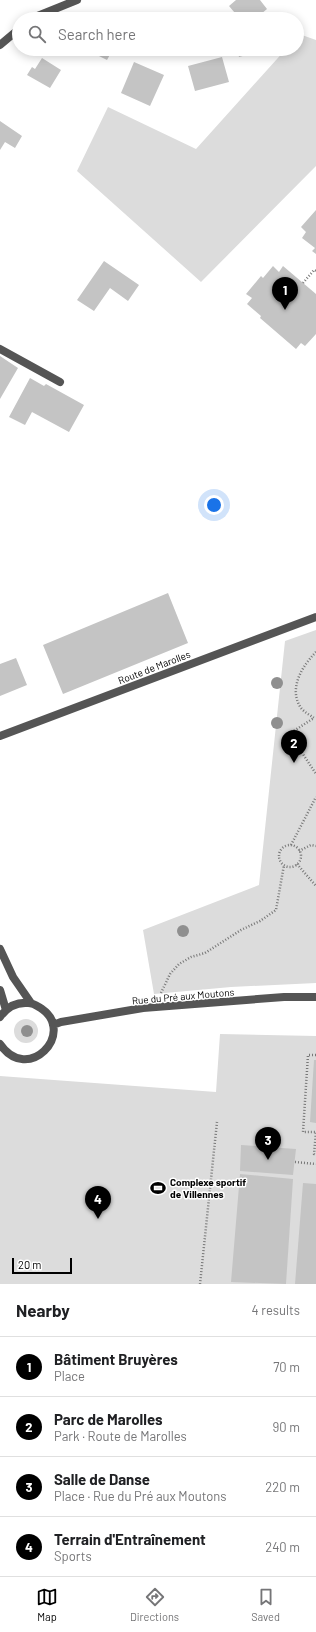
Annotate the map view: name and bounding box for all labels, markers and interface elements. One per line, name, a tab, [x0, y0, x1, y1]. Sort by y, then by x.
search box	[12, 12, 304, 56]
icon: search	[26, 23, 48, 45]
text: Search here	[58, 25, 136, 43]
pin: 1	[272, 277, 298, 310]
your location	[204, 495, 224, 515]
street label: Route de Marolles	[116, 648, 192, 686]
pin: 2	[281, 730, 307, 763]
street label: Rue du Pré aux Moutons	[131, 986, 235, 1006]
pin: 3	[255, 1127, 281, 1160]
place label: Complexe sportif de Villennes	[170, 1176, 246, 1200]
sports icon: Complexe sportif de Villennes	[149, 1179, 167, 1197]
pin: 4	[85, 1186, 111, 1219]
scale bar	[12, 1256, 72, 1275]
text: 20 m	[18, 1258, 41, 1271]
text: Nearby	[16, 1300, 70, 1320]
text: 4 results	[252, 1302, 300, 1318]
text: Bâtiment Bruyères	[54, 1350, 178, 1368]
text: 1	[27, 1359, 31, 1375]
text: 70 m	[273, 1359, 300, 1375]
text: Place	[54, 1368, 85, 1384]
text: Parc de Marolles	[54, 1410, 163, 1428]
text: 2	[25, 1419, 33, 1435]
text: 90 m	[273, 1419, 300, 1435]
text: Park · Route de Marolles	[54, 1428, 187, 1444]
text: Salle de Danse	[54, 1470, 150, 1488]
text: 3	[25, 1479, 33, 1495]
text: 220 m	[265, 1479, 300, 1495]
text: Place · Rue du Pré aux Moutons	[54, 1488, 227, 1504]
text: Terrain d'Entraînement	[54, 1530, 206, 1548]
text: 4	[25, 1539, 33, 1555]
text: 240 m	[265, 1539, 300, 1555]
text: Sports	[54, 1548, 92, 1564]
tab: Map	[36, 1586, 58, 1623]
tab: Directions	[130, 1586, 179, 1623]
tab: Saved	[251, 1586, 280, 1623]

